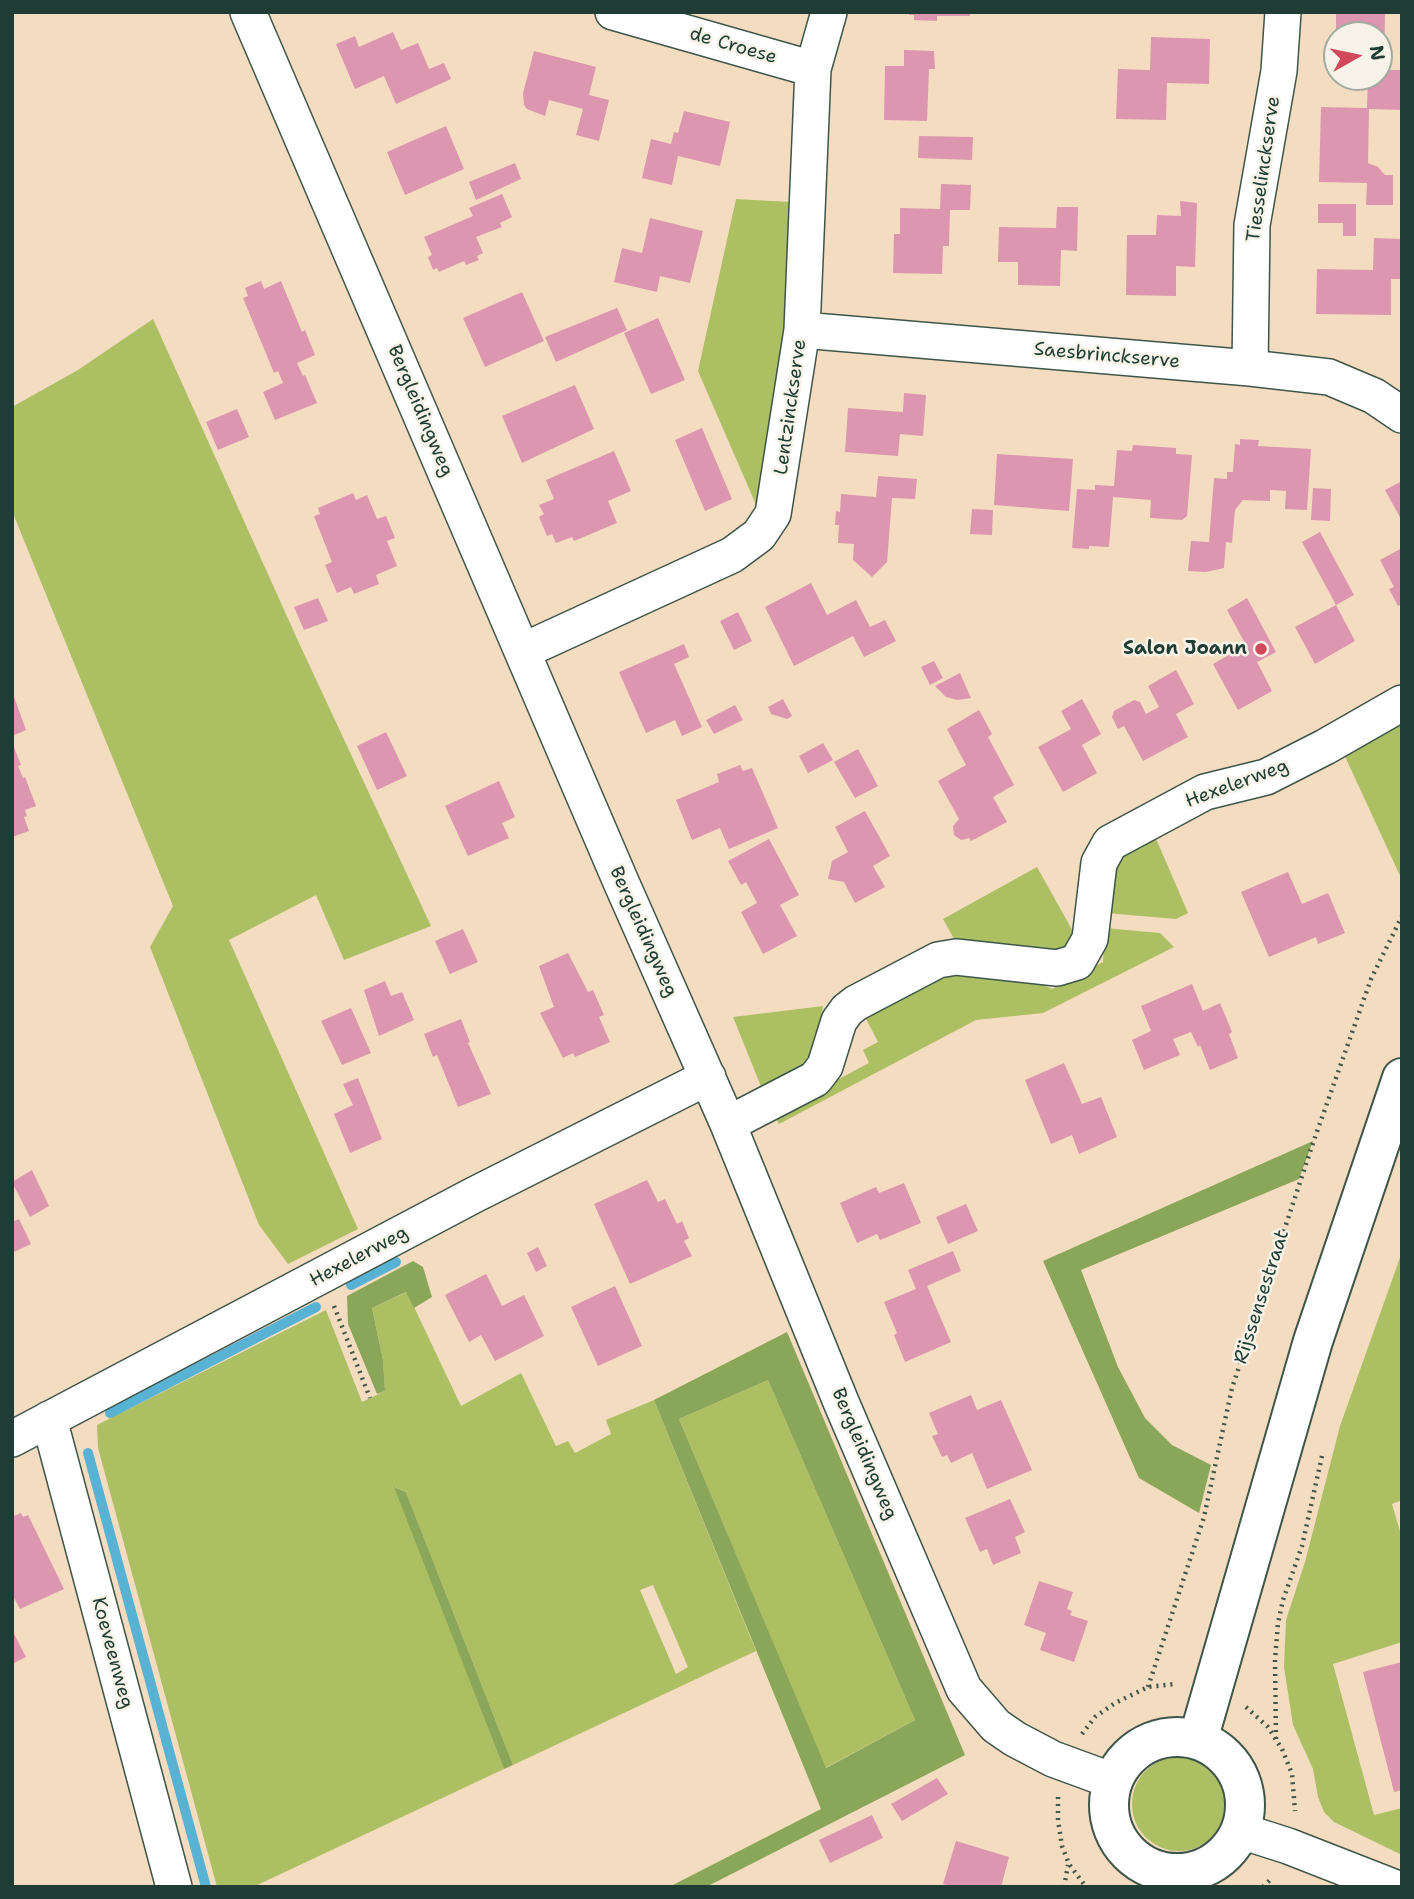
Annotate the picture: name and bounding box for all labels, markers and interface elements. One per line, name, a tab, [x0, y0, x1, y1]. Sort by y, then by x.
north arrow	[1323, 21, 1393, 91]
street label: de Croese	[687, 23, 779, 69]
text: N	[1364, 44, 1391, 62]
street label: Tiesselinckserve	[1242, 95, 1286, 243]
street label: Lentzinckserve	[770, 338, 812, 476]
street label: Saesbrinckserve	[1033, 338, 1181, 374]
street label: Bergleidingweg	[382, 342, 458, 480]
place label: Salon Joann	[1123, 638, 1247, 660]
marker: Salon Joann	[1253, 641, 1269, 657]
street label: Hexelerweg	[1182, 755, 1292, 813]
street label: Bergleidingweg	[604, 863, 682, 1001]
street label: Hexelerweg	[306, 1222, 412, 1292]
street label: Rijssensestraat	[1230, 1227, 1294, 1367]
street label: Bergleidingweg	[826, 1385, 902, 1523]
street label: Koeveenweg	[86, 1595, 138, 1711]

